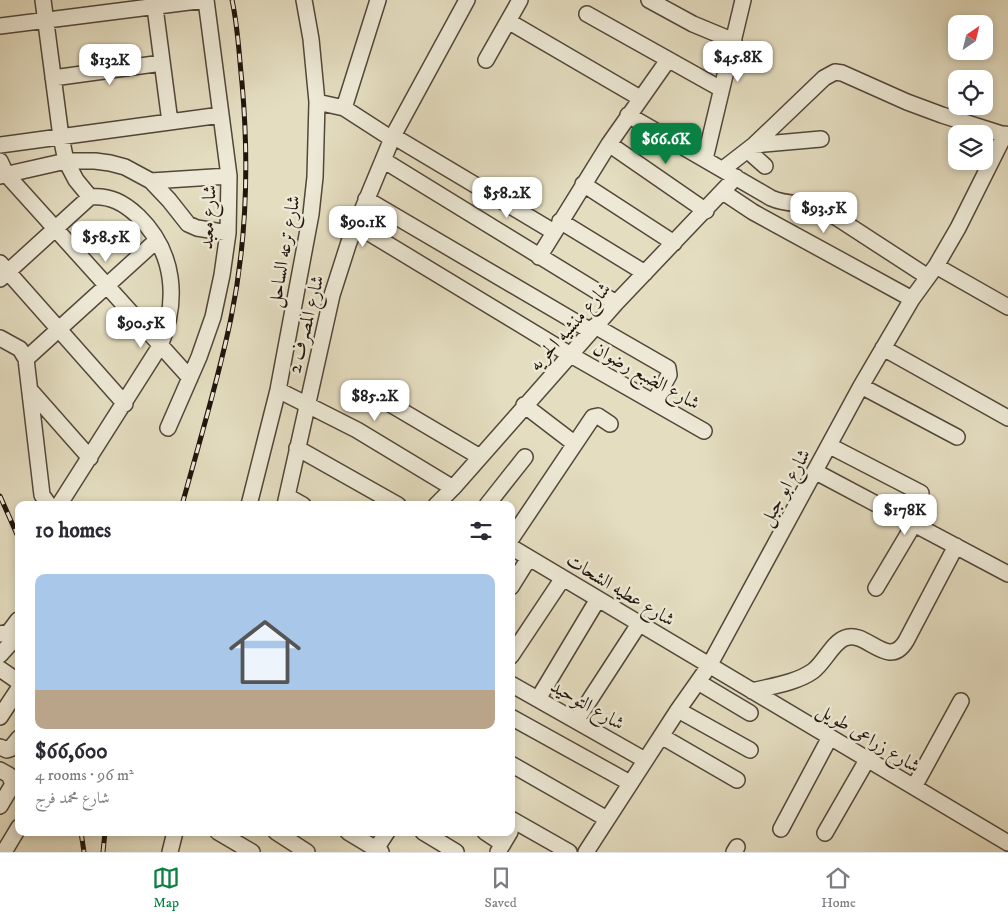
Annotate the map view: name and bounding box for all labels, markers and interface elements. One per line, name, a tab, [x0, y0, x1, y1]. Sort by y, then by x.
north arrow	[948, 15, 992, 60]
map controls	[948, 15, 993, 170]
pin: $45.8K	[697, 41, 779, 83]
pin: $132K	[75, 44, 145, 86]
text: $45.8K	[714, 47, 762, 67]
text: $132K	[90, 50, 130, 70]
button: locate	[948, 70, 993, 115]
pin: $66.6K	[625, 122, 707, 165]
button: layers	[948, 125, 993, 170]
text: $66.6K	[642, 129, 690, 149]
pin: $58.2K	[466, 176, 548, 219]
text: $58.2K	[483, 183, 531, 203]
street label: شارع معبد	[195, 184, 225, 250]
pin: $93.5K	[783, 192, 865, 234]
street label: شارع ترعه الساحل	[263, 193, 309, 310]
text: $93.5K	[801, 198, 847, 218]
pin: $90.1K	[322, 206, 404, 248]
text: $90.1K	[340, 212, 386, 232]
pin: $58.5K	[65, 220, 147, 263]
text: $58.5K	[82, 227, 130, 247]
street label: شارع المصرف 2	[283, 273, 333, 376]
street label: شارع منشيه الحريه	[524, 278, 618, 378]
pin: $90.5K	[100, 306, 182, 349]
text: $90.5K	[117, 313, 165, 333]
street label: شارع الضبع رضوان	[586, 337, 704, 420]
pin: $85.2K	[334, 380, 416, 422]
text: $85.2K	[351, 386, 399, 406]
street label: شارع ابو جبل	[755, 445, 819, 532]
pin: $178K	[870, 494, 940, 536]
text: $178K	[884, 500, 926, 520]
icon: filters	[467, 517, 495, 545]
text: 10 homes	[35, 518, 111, 544]
street label: شارع عطيه الشحات	[560, 549, 679, 634]
icon: home	[220, 607, 310, 697]
street label: شارع التوحيد	[545, 675, 628, 738]
street label: شارع زراعى طويل	[811, 698, 924, 781]
text: $66,600	[35, 739, 108, 765]
text: 4 rooms · 96 m²	[35, 765, 134, 785]
text: شارع محمد فرج	[35, 788, 110, 808]
tab: Map	[152, 864, 180, 912]
tab: Saved	[485, 864, 517, 912]
tab: Home	[821, 864, 856, 912]

